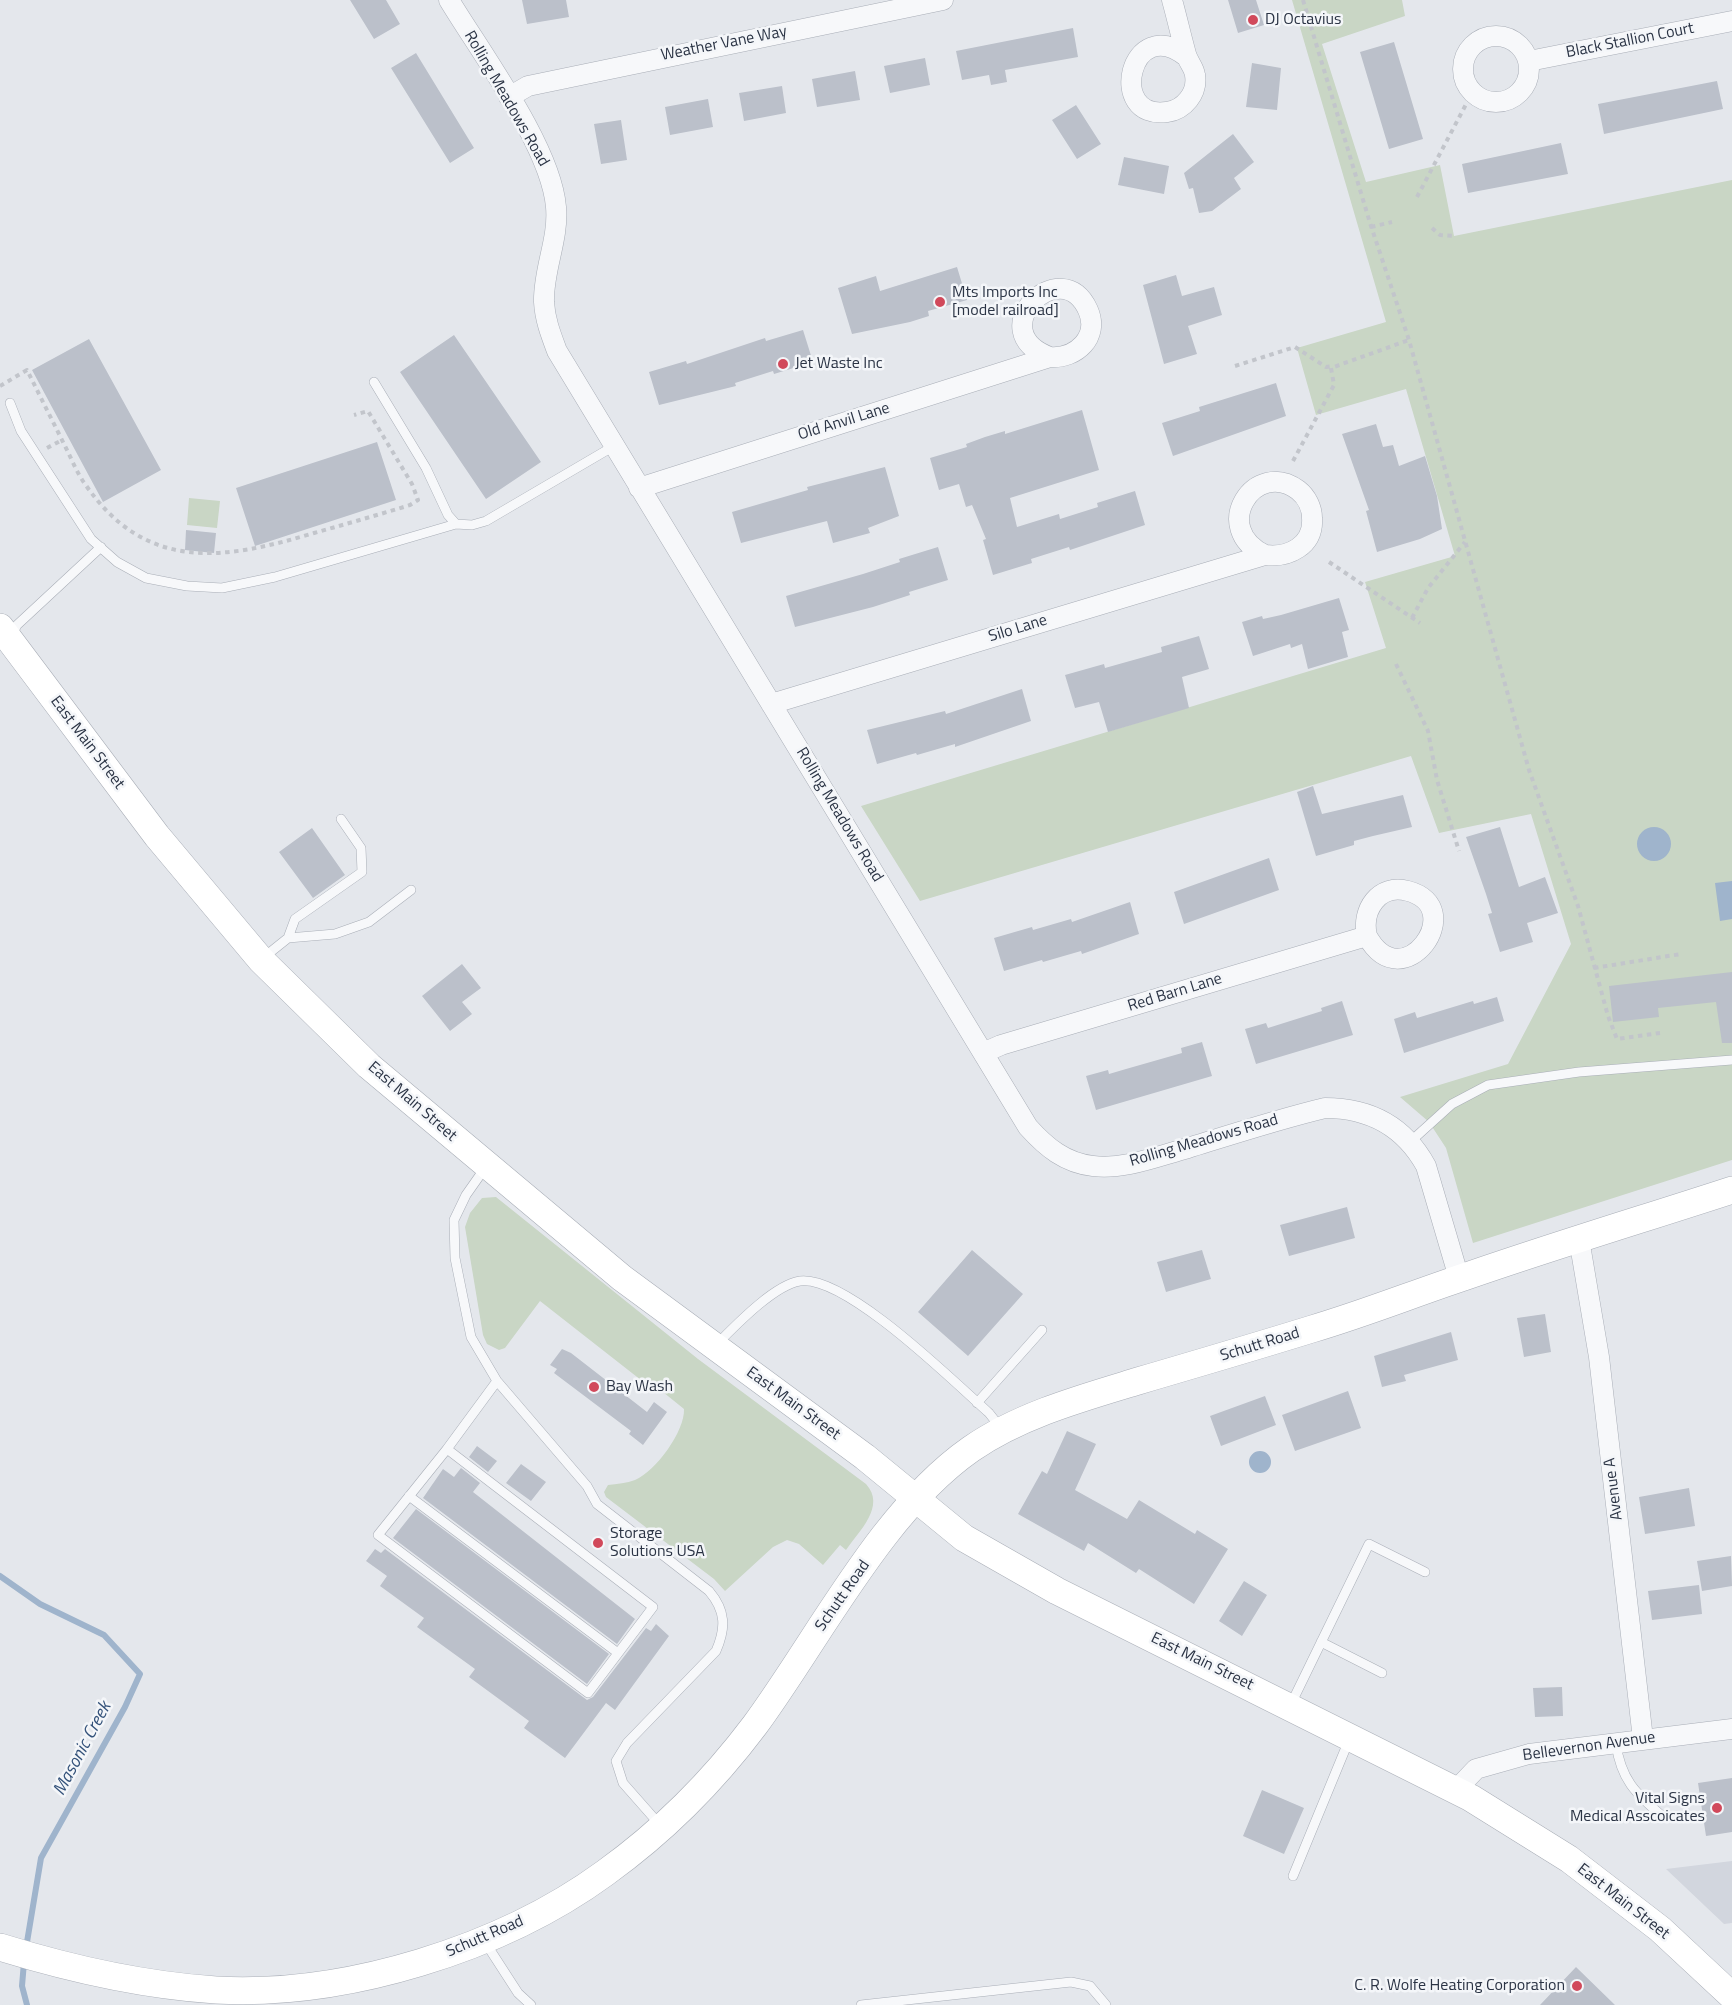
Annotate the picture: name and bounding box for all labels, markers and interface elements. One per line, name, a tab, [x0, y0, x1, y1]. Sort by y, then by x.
place label: DJ Octavius	[1265, 10, 1341, 30]
marker: DJ Octavius	[1246, 13, 1260, 27]
street label: Black Stallion Court	[1564, 19, 1696, 63]
street label: Weather Vane Way	[659, 22, 789, 66]
street label: Rolling Meadows Road	[459, 28, 553, 170]
place label: Mts Imports Inc [model railroad]	[952, 283, 1059, 321]
marker: Mts Imports Inc [model railroad]	[933, 295, 947, 309]
place label: Jet Waste Inc	[795, 354, 883, 374]
marker: Jet Waste Inc	[776, 357, 790, 371]
street label: Old Anvil Lane	[796, 399, 892, 445]
street label: Silo Lane	[986, 611, 1050, 647]
street label: East Main Street	[46, 693, 128, 793]
street label: Rolling Meadows Road	[791, 744, 887, 886]
street label: Red Barn Lane	[1126, 970, 1224, 1016]
street label: East Main Street	[364, 1058, 460, 1146]
street label: Rolling Meadows Road	[1128, 1111, 1280, 1171]
street label: Schutt Road	[1218, 1324, 1302, 1366]
street label: East Main Street	[742, 1363, 844, 1445]
place label: Bay Wash	[606, 1377, 673, 1397]
marker: Bay Wash	[587, 1380, 601, 1394]
street label: Avenue A	[1601, 1457, 1627, 1521]
place label: Storage Solutions USA	[610, 1524, 705, 1562]
marker: Storage Solutions USA	[591, 1536, 605, 1550]
street label: Schutt Road	[812, 1557, 874, 1635]
street label: East Main Street	[1148, 1629, 1256, 1695]
water label: Masonic Creek	[49, 1699, 117, 1799]
street label: Bellevernon Avenue	[1521, 1728, 1657, 1766]
place label: Vital Signs Medical Asscoicates	[1570, 1789, 1705, 1827]
marker: Vital Signs Medical Asscoicates	[1710, 1801, 1724, 1815]
street label: East Main Street	[1573, 1860, 1673, 1944]
street label: Schutt Road	[443, 1912, 527, 1962]
place label: C. R. Wolfe Heating Corporation	[1354, 1976, 1565, 1996]
marker: C. R. Wolfe Heating Corporation	[1570, 1979, 1584, 1993]

